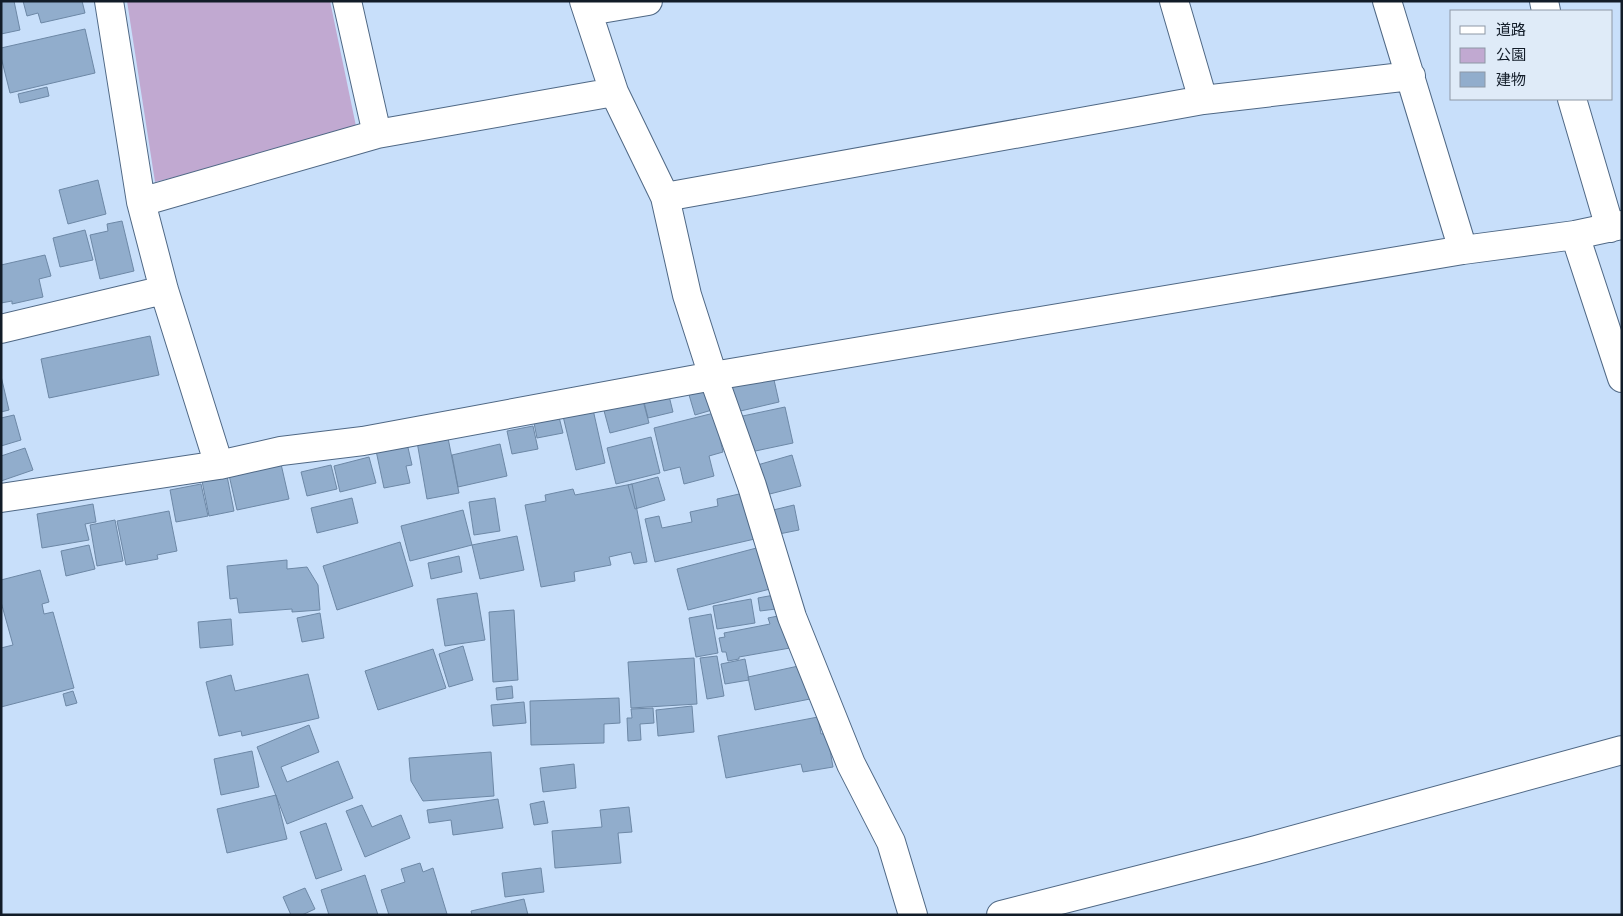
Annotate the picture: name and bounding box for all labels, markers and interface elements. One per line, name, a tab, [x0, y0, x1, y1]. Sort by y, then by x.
legend	[1450, 10, 1613, 100]
text: 道路	[1496, 20, 1526, 39]
text: 公園	[1496, 45, 1526, 64]
text: 建物	[1496, 70, 1526, 89]

